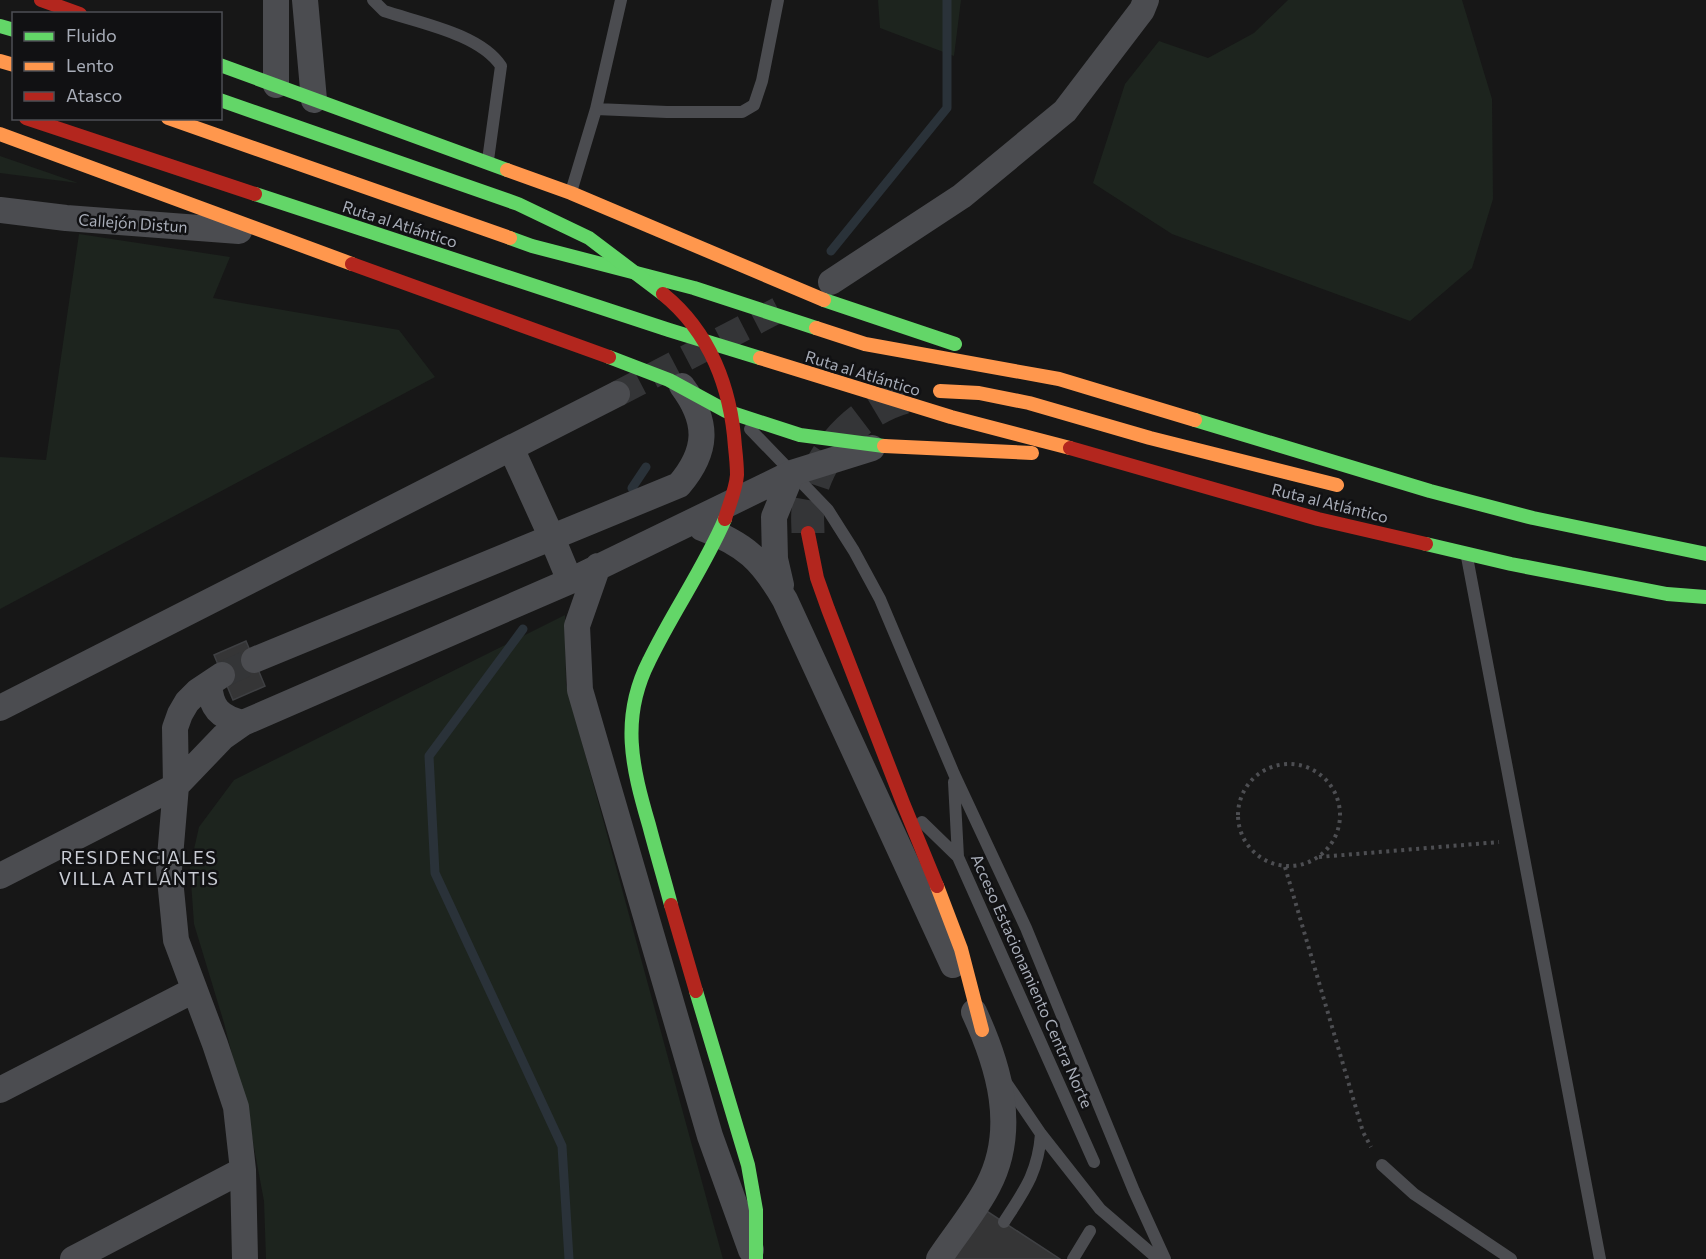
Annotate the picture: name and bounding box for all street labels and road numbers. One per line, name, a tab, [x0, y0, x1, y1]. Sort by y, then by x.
street label: Ruta al Atlántico	[340, 196, 460, 251]
street label: Callejón Distun	[78, 209, 188, 236]
street label: Ruta al Atlántico	[803, 346, 923, 399]
street label: Ruta al Atlántico	[1270, 479, 1390, 526]
street label: Acceso Estacionamiento Centra Norte	[968, 851, 1097, 1111]

